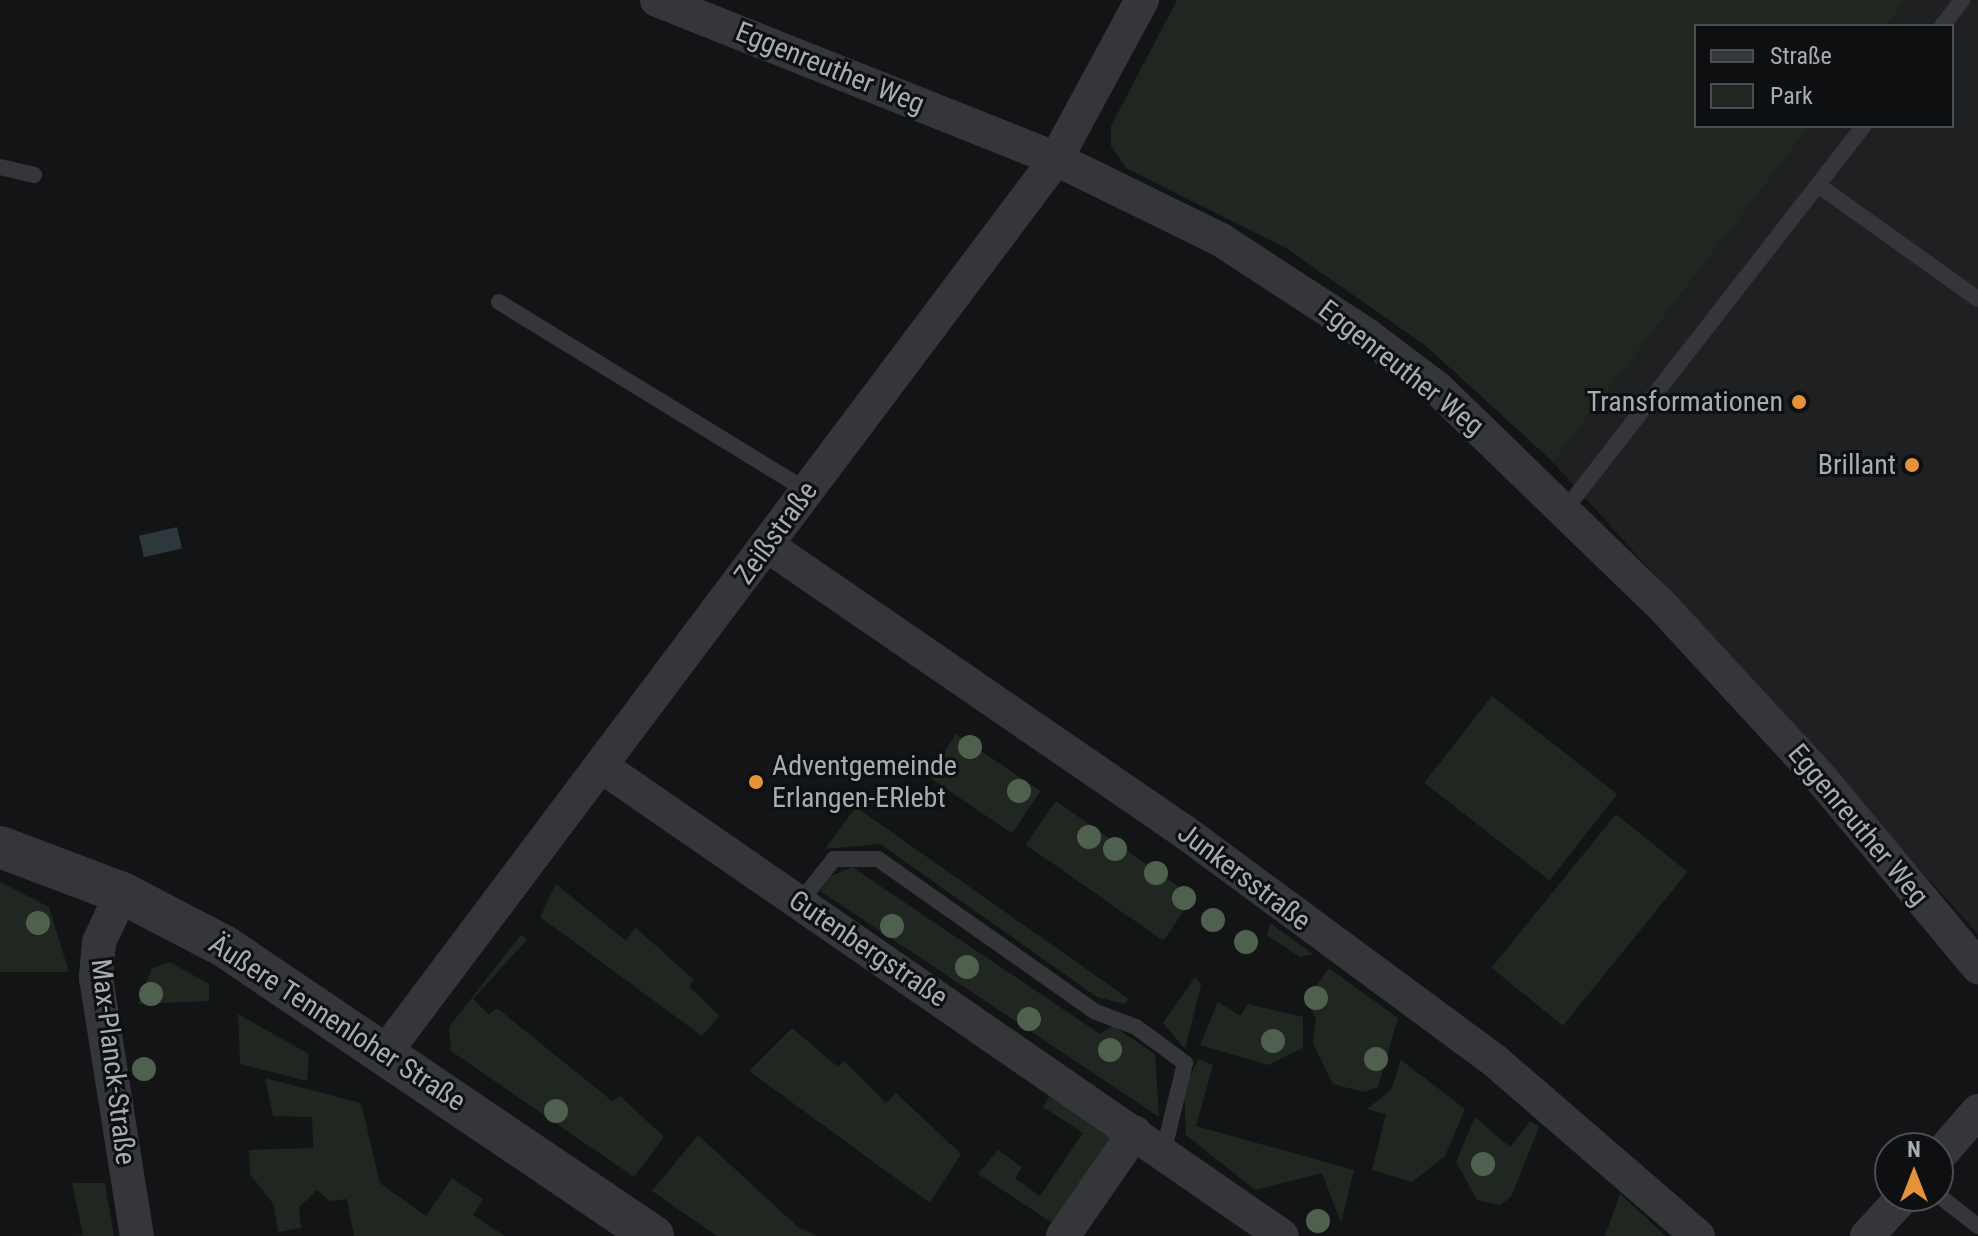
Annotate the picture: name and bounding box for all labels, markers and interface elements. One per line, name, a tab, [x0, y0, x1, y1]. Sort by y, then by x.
street label: Eggenreuther Weg	[731, 15, 929, 121]
legend	[1694, 24, 1954, 128]
text: Straße	[1770, 42, 1832, 70]
text: Park	[1770, 82, 1813, 110]
street label: Eggenreuther Weg	[1312, 293, 1490, 443]
place label: Transformationen	[1587, 385, 1783, 419]
marker: Transformationen	[1790, 393, 1808, 411]
place label: Brillant	[1818, 448, 1896, 482]
marker: Brillant	[1903, 456, 1921, 474]
street label: Zeißstraße	[728, 475, 824, 591]
street label: Eggenreuther Weg	[1781, 737, 1935, 913]
place label: Adventgemeinde Erlangen-ERlebt	[772, 749, 957, 815]
marker: Adventgemeinde Erlangen-ERlebt	[747, 773, 765, 791]
street label: Junkersstraße	[1171, 816, 1317, 938]
street label: Gutenbergstraße	[782, 884, 954, 1014]
street label: Äußere Tennenloher Straße	[202, 927, 472, 1119]
street label: Max-Planck-Straße	[84, 957, 142, 1167]
north arrow	[1874, 1132, 1954, 1212]
text: N	[1907, 1137, 1921, 1162]

